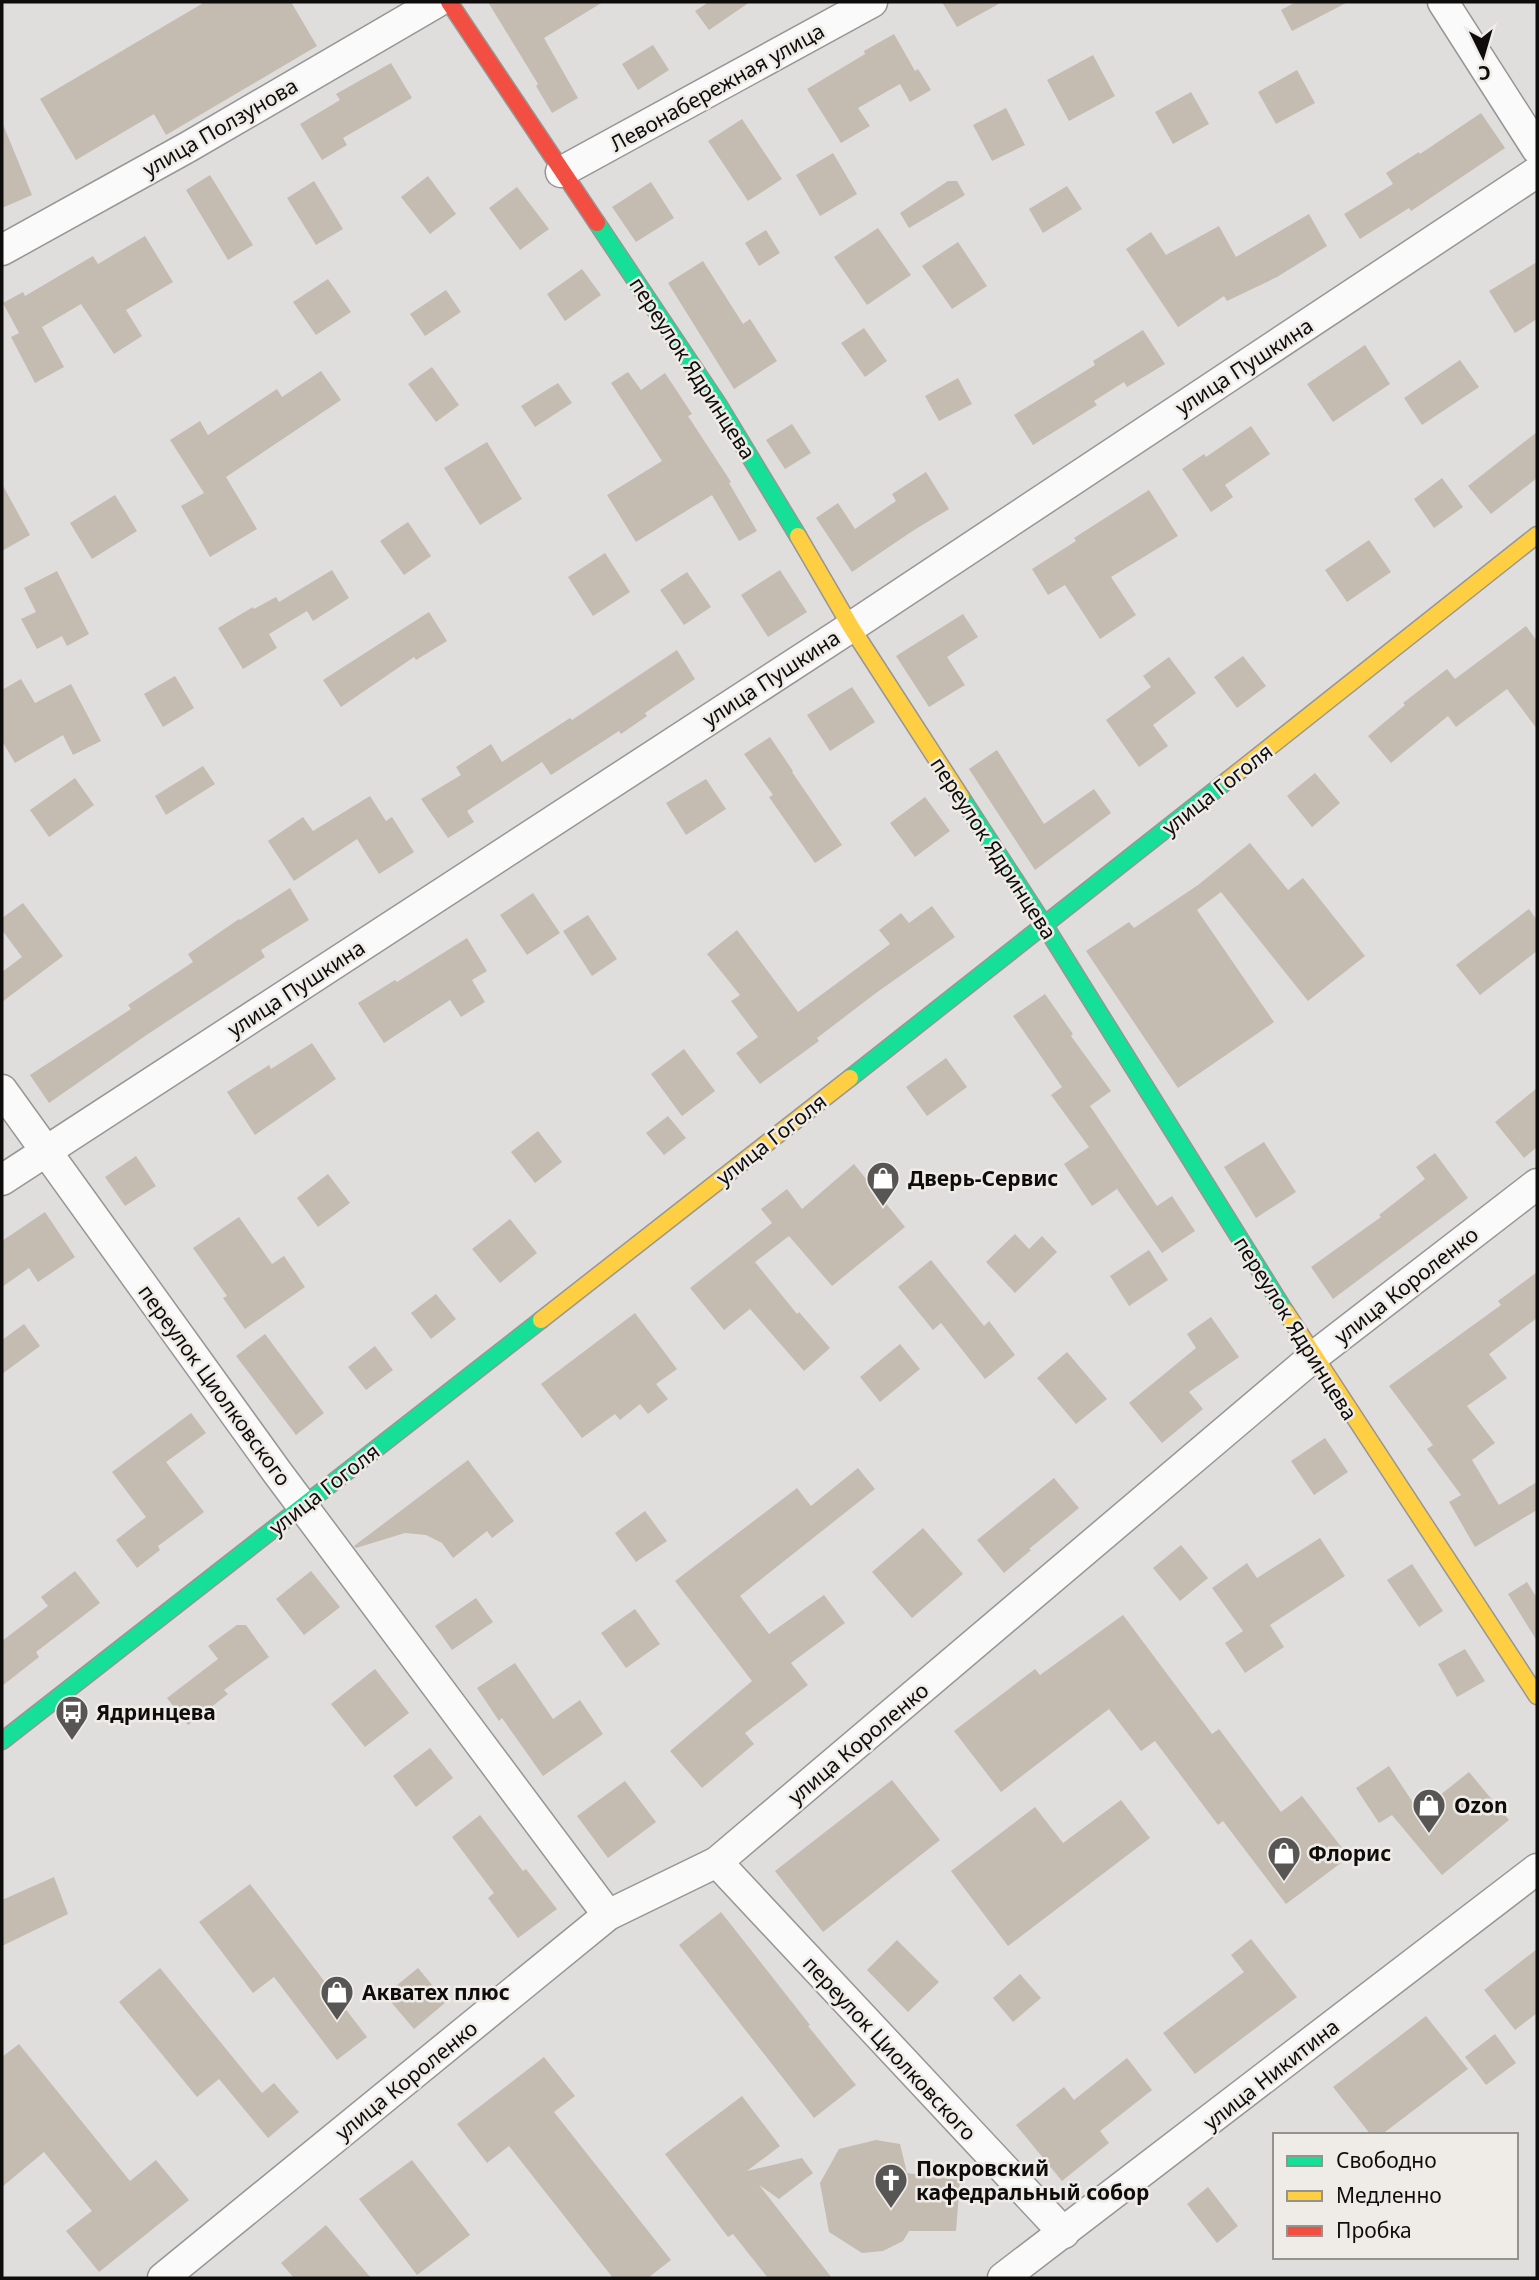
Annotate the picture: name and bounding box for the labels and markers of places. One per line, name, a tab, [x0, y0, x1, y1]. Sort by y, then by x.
shop icon: Дверь-Сервис	[864, 1159, 902, 1208]
place label: Дверь-Сервис	[908, 1164, 1058, 1192]
bus stop icon: Ядринцева	[53, 1693, 91, 1742]
place label: Ядринцева	[96, 1698, 216, 1726]
shop icon: Ozon	[1410, 1786, 1448, 1835]
place label: Ozon	[1454, 1791, 1508, 1819]
shop icon: Флорис	[1265, 1834, 1303, 1883]
place label: Флорис	[1308, 1839, 1391, 1867]
shop icon: Акватех плюс	[318, 1973, 356, 2022]
place label: Акватех плюс	[362, 1978, 510, 2006]
place label: Покровский кафедральный собор	[916, 2154, 1149, 2206]
church icon: Покровский кафедральный собор	[872, 2161, 910, 2210]

